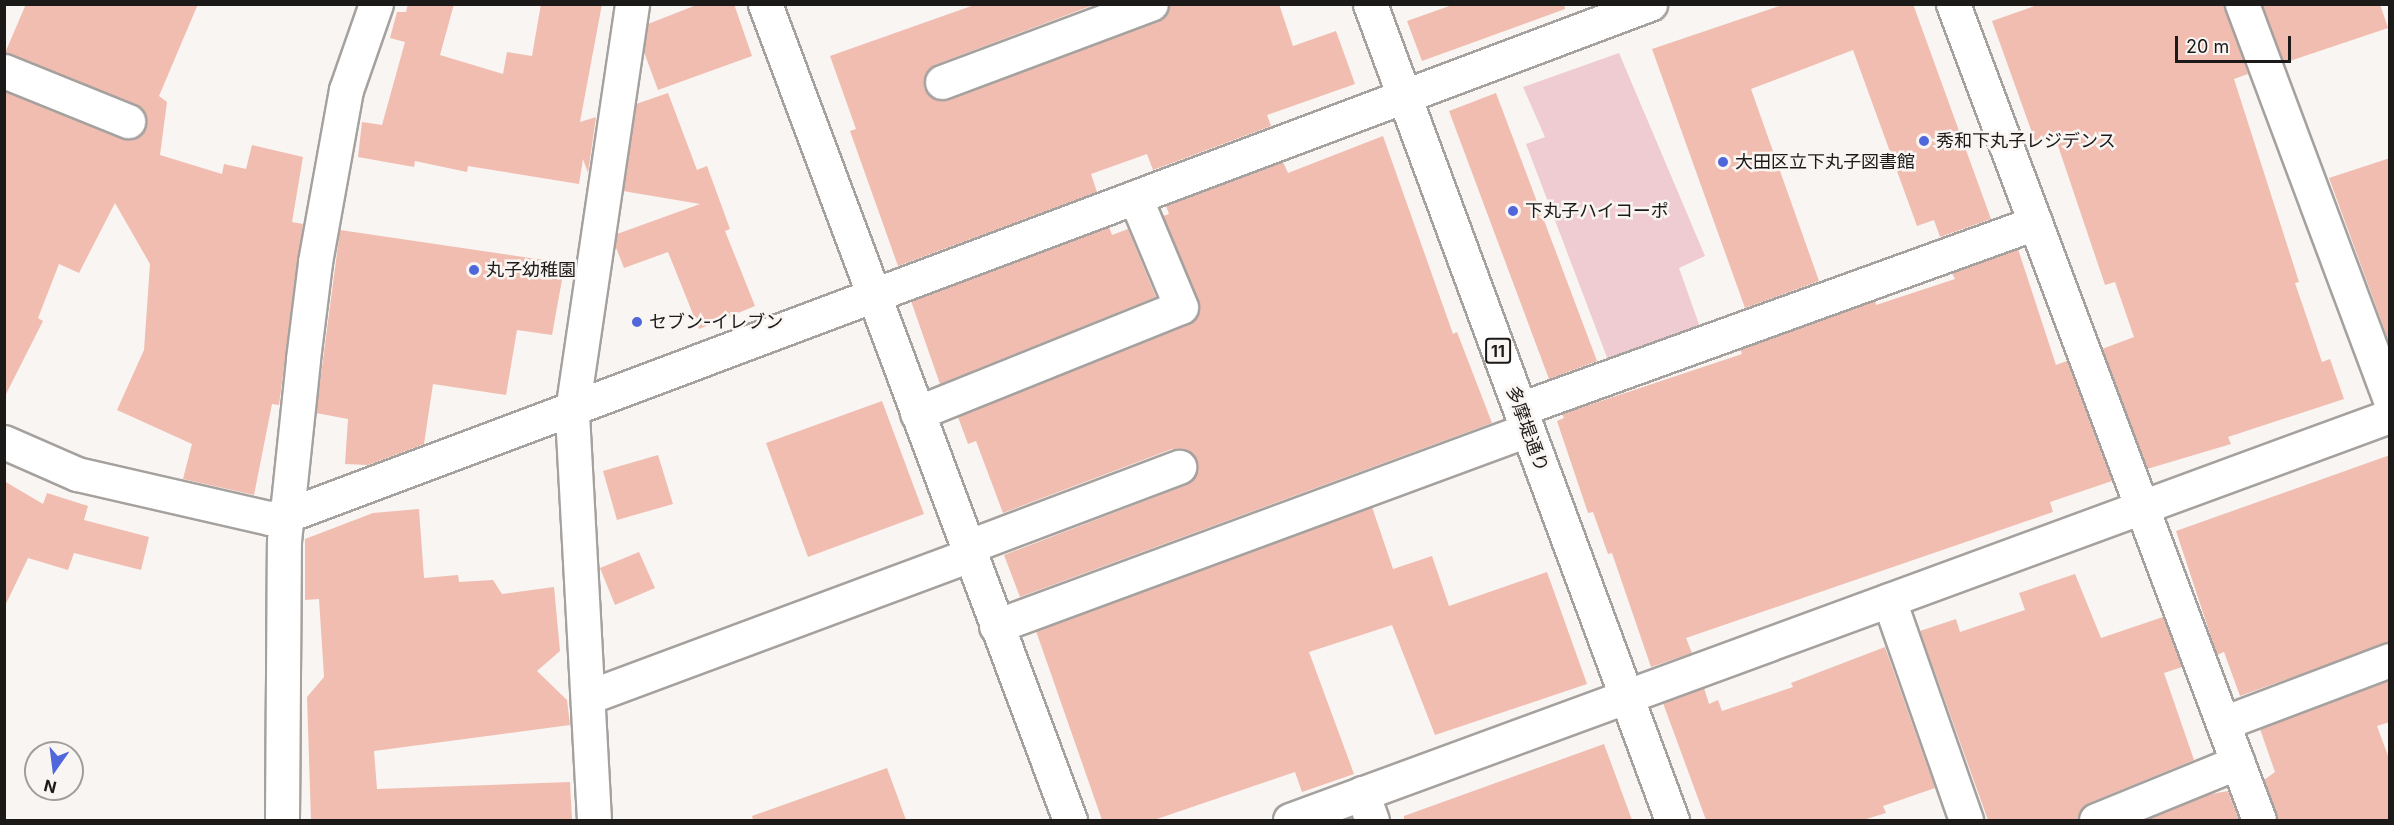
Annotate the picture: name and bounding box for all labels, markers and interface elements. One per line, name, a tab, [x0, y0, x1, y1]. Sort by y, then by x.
scale bar	[2178, 24, 2294, 62]
text: 20 m	[2186, 36, 2229, 57]
place label: 秀和下丸子レジデンス	[1936, 130, 2116, 152]
marker: 秀和下丸子レジデンス	[1917, 134, 1931, 148]
place label: 大田区立下丸子図書館	[1735, 151, 1915, 173]
marker: 大田区立下丸子図書館	[1716, 155, 1730, 169]
place label: 下丸子ハイコーポ	[1525, 200, 1669, 222]
marker: 下丸子ハイコーポ	[1506, 204, 1520, 218]
place label: 丸子幼稚園	[486, 259, 576, 281]
marker: 丸子幼稚園	[467, 263, 481, 277]
place label: セブン-イレブン	[649, 311, 783, 333]
marker: セブン-イレブン	[630, 315, 644, 329]
road number: 11	[1484, 338, 1512, 364]
street label: 多摩堤通り	[1501, 383, 1553, 475]
north arrow	[24, 741, 84, 801]
text: N	[42, 775, 58, 798]

